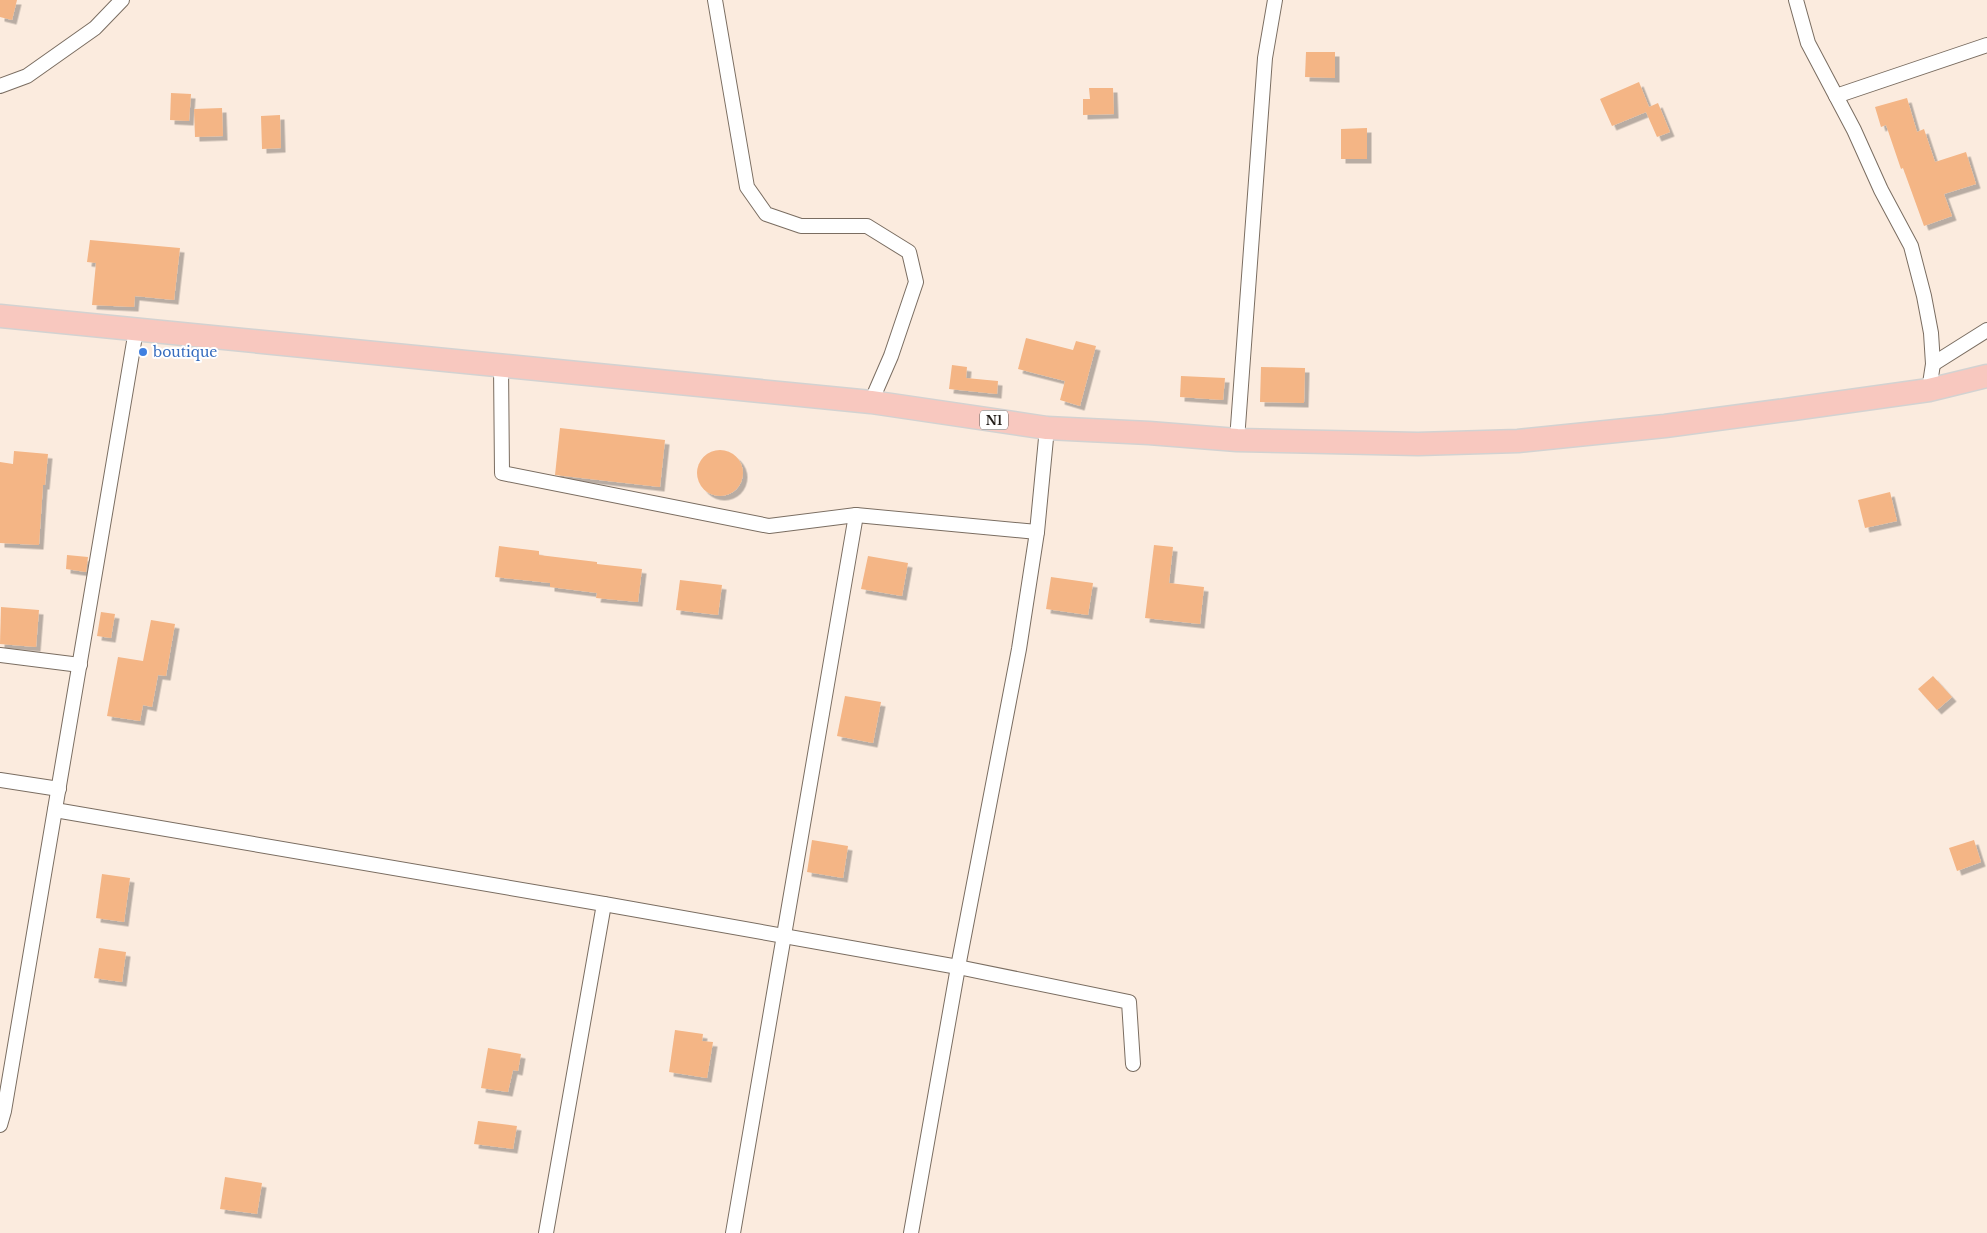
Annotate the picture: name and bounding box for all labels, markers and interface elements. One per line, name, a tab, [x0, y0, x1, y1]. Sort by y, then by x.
place label: boutique	[152, 343, 217, 361]
marker: boutique	[137, 346, 149, 358]
road number: N1	[980, 410, 1008, 430]

